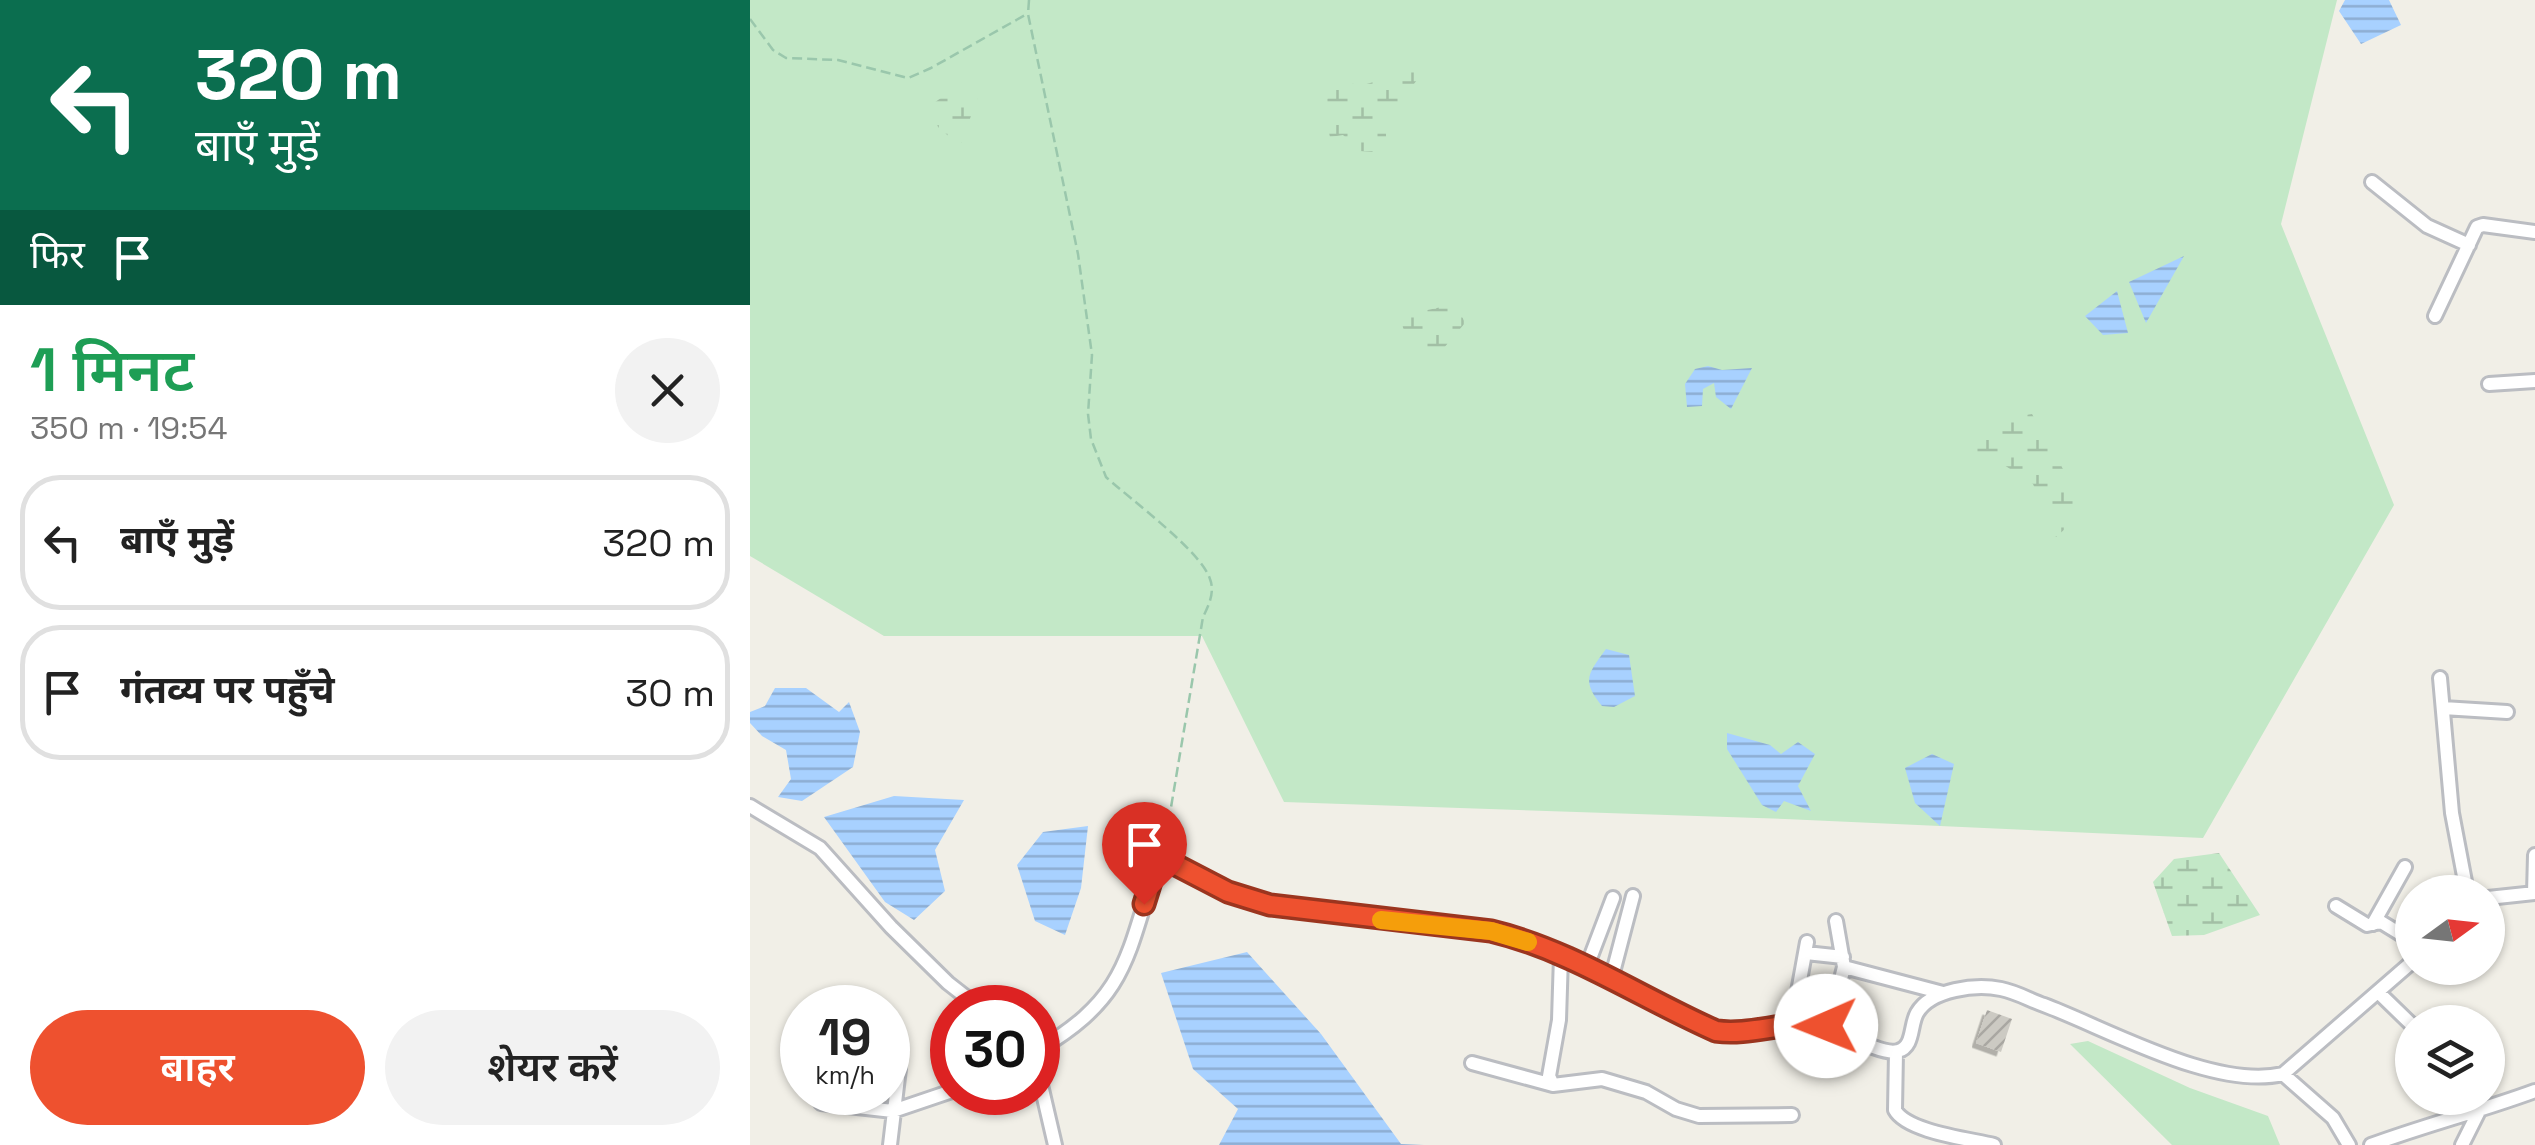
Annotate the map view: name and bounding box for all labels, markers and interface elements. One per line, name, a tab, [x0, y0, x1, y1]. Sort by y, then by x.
text: 320 m	[195, 30, 402, 119]
icon: left	[30, 40, 160, 170]
text: बाएँ मुड़ें	[195, 117, 320, 174]
icon: arrive	[105, 230, 160, 285]
text: फिर	[30, 231, 85, 279]
text: 1 मिनट	[30, 332, 194, 409]
button: close	[615, 338, 720, 443]
text: 350 m · 19:54	[30, 408, 227, 448]
icon: left	[35, 515, 90, 570]
text: बाएँ मुड़ें	[120, 516, 234, 564]
text: 320 m	[602, 519, 715, 567]
icon: arrive	[35, 665, 90, 720]
text: गंतव्य पर पहुँचे	[120, 666, 335, 714]
text: 30 m	[625, 669, 715, 717]
pin	[1102, 802, 1187, 905]
icon: arrive	[1117, 817, 1172, 872]
north arrow	[2395, 875, 2505, 985]
map controls	[2395, 875, 2505, 1115]
position arrow	[1774, 974, 1878, 1078]
speed limit sign: 30	[930, 985, 1060, 1115]
button: layers	[2395, 1005, 2505, 1115]
text: 19	[818, 1006, 872, 1070]
button: बाहर	[30, 1010, 365, 1125]
button: शेयर करें	[385, 1010, 720, 1125]
text: km/h	[815, 1059, 875, 1091]

